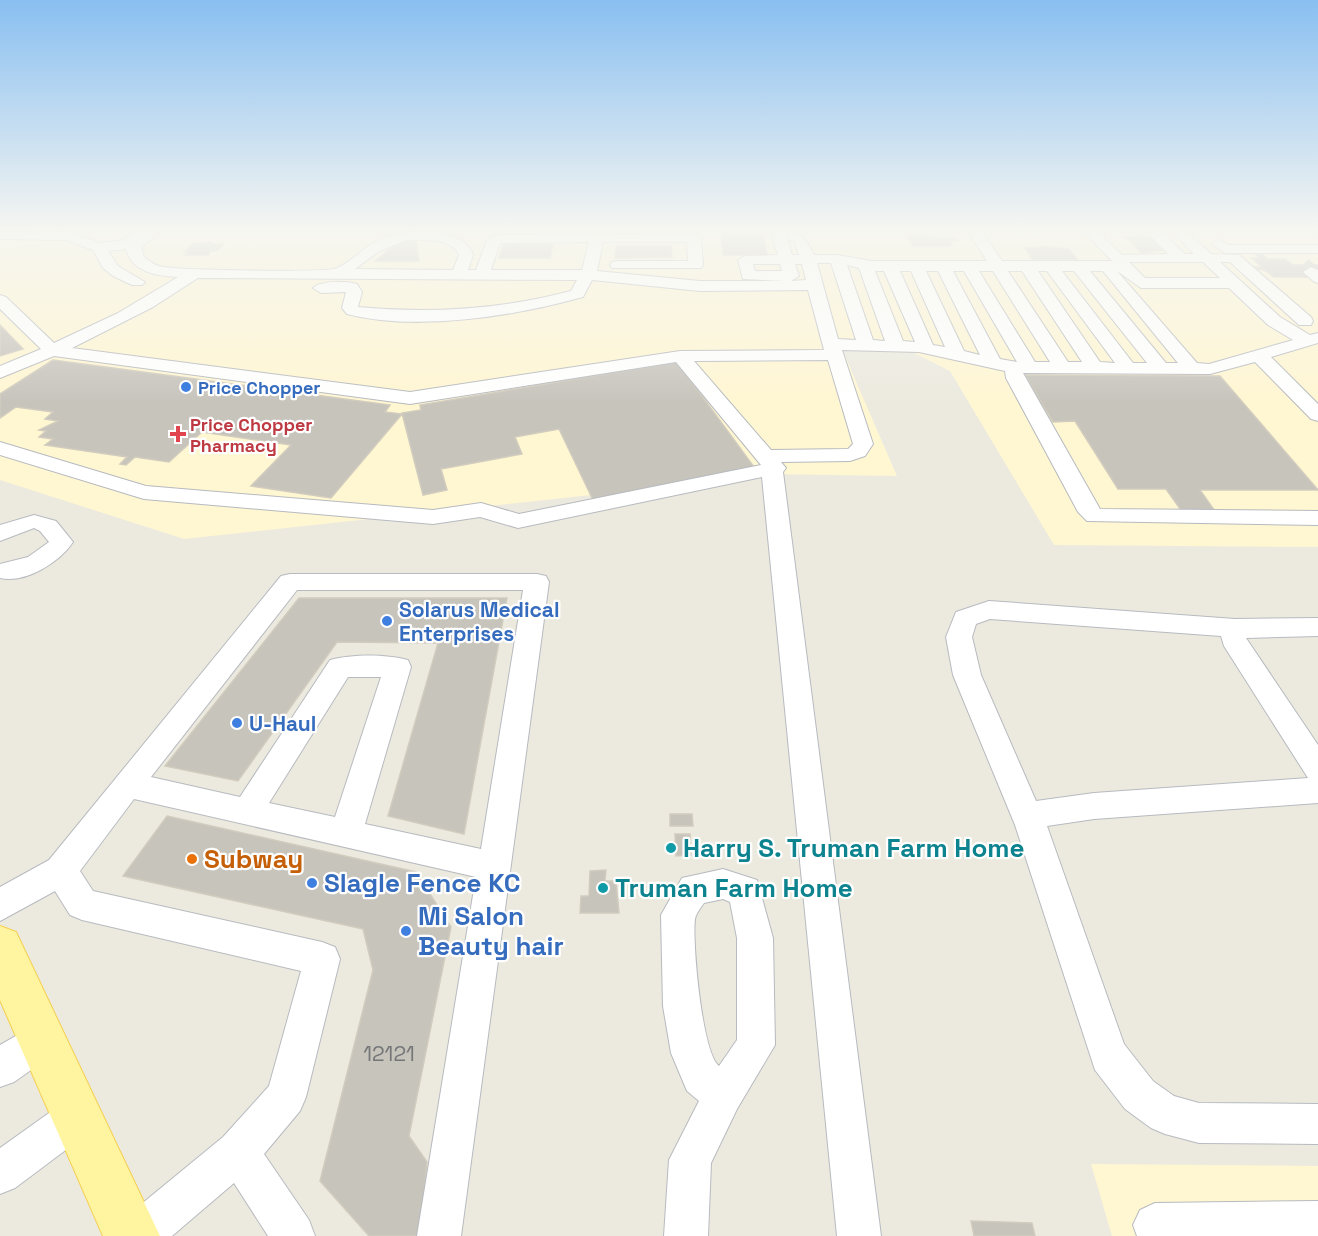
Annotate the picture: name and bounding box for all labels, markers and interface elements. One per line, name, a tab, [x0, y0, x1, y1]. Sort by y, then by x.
place label: Price Chopper	[198, 376, 320, 399]
marker: Price Chopper	[179, 380, 193, 394]
place label: Price Chopper Pharmacy	[190, 413, 312, 457]
marker: Price Chopper Pharmacy	[171, 427, 185, 441]
place label: Solarus Medical Enterprises	[399, 596, 560, 647]
marker: Solarus Medical Enterprises	[380, 614, 394, 628]
place label: U-Haul	[249, 710, 316, 737]
marker: U-Haul	[230, 716, 244, 730]
place label: Harry S. Truman Farm Home	[683, 831, 1025, 865]
marker: Harry S. Truman Farm Home	[664, 841, 678, 855]
place label: Subway	[204, 842, 303, 876]
marker: Subway	[185, 852, 199, 866]
place label: Slagle Fence KC	[324, 866, 520, 900]
place label: Truman Farm Home	[615, 871, 853, 905]
marker: Slagle Fence KC	[305, 876, 319, 890]
marker: Truman Farm Home	[596, 881, 610, 895]
place label: Mi Salon Beauty hair	[418, 899, 564, 963]
marker: Mi Salon Beauty hair	[399, 924, 413, 938]
house number: 12121	[363, 1040, 415, 1067]

